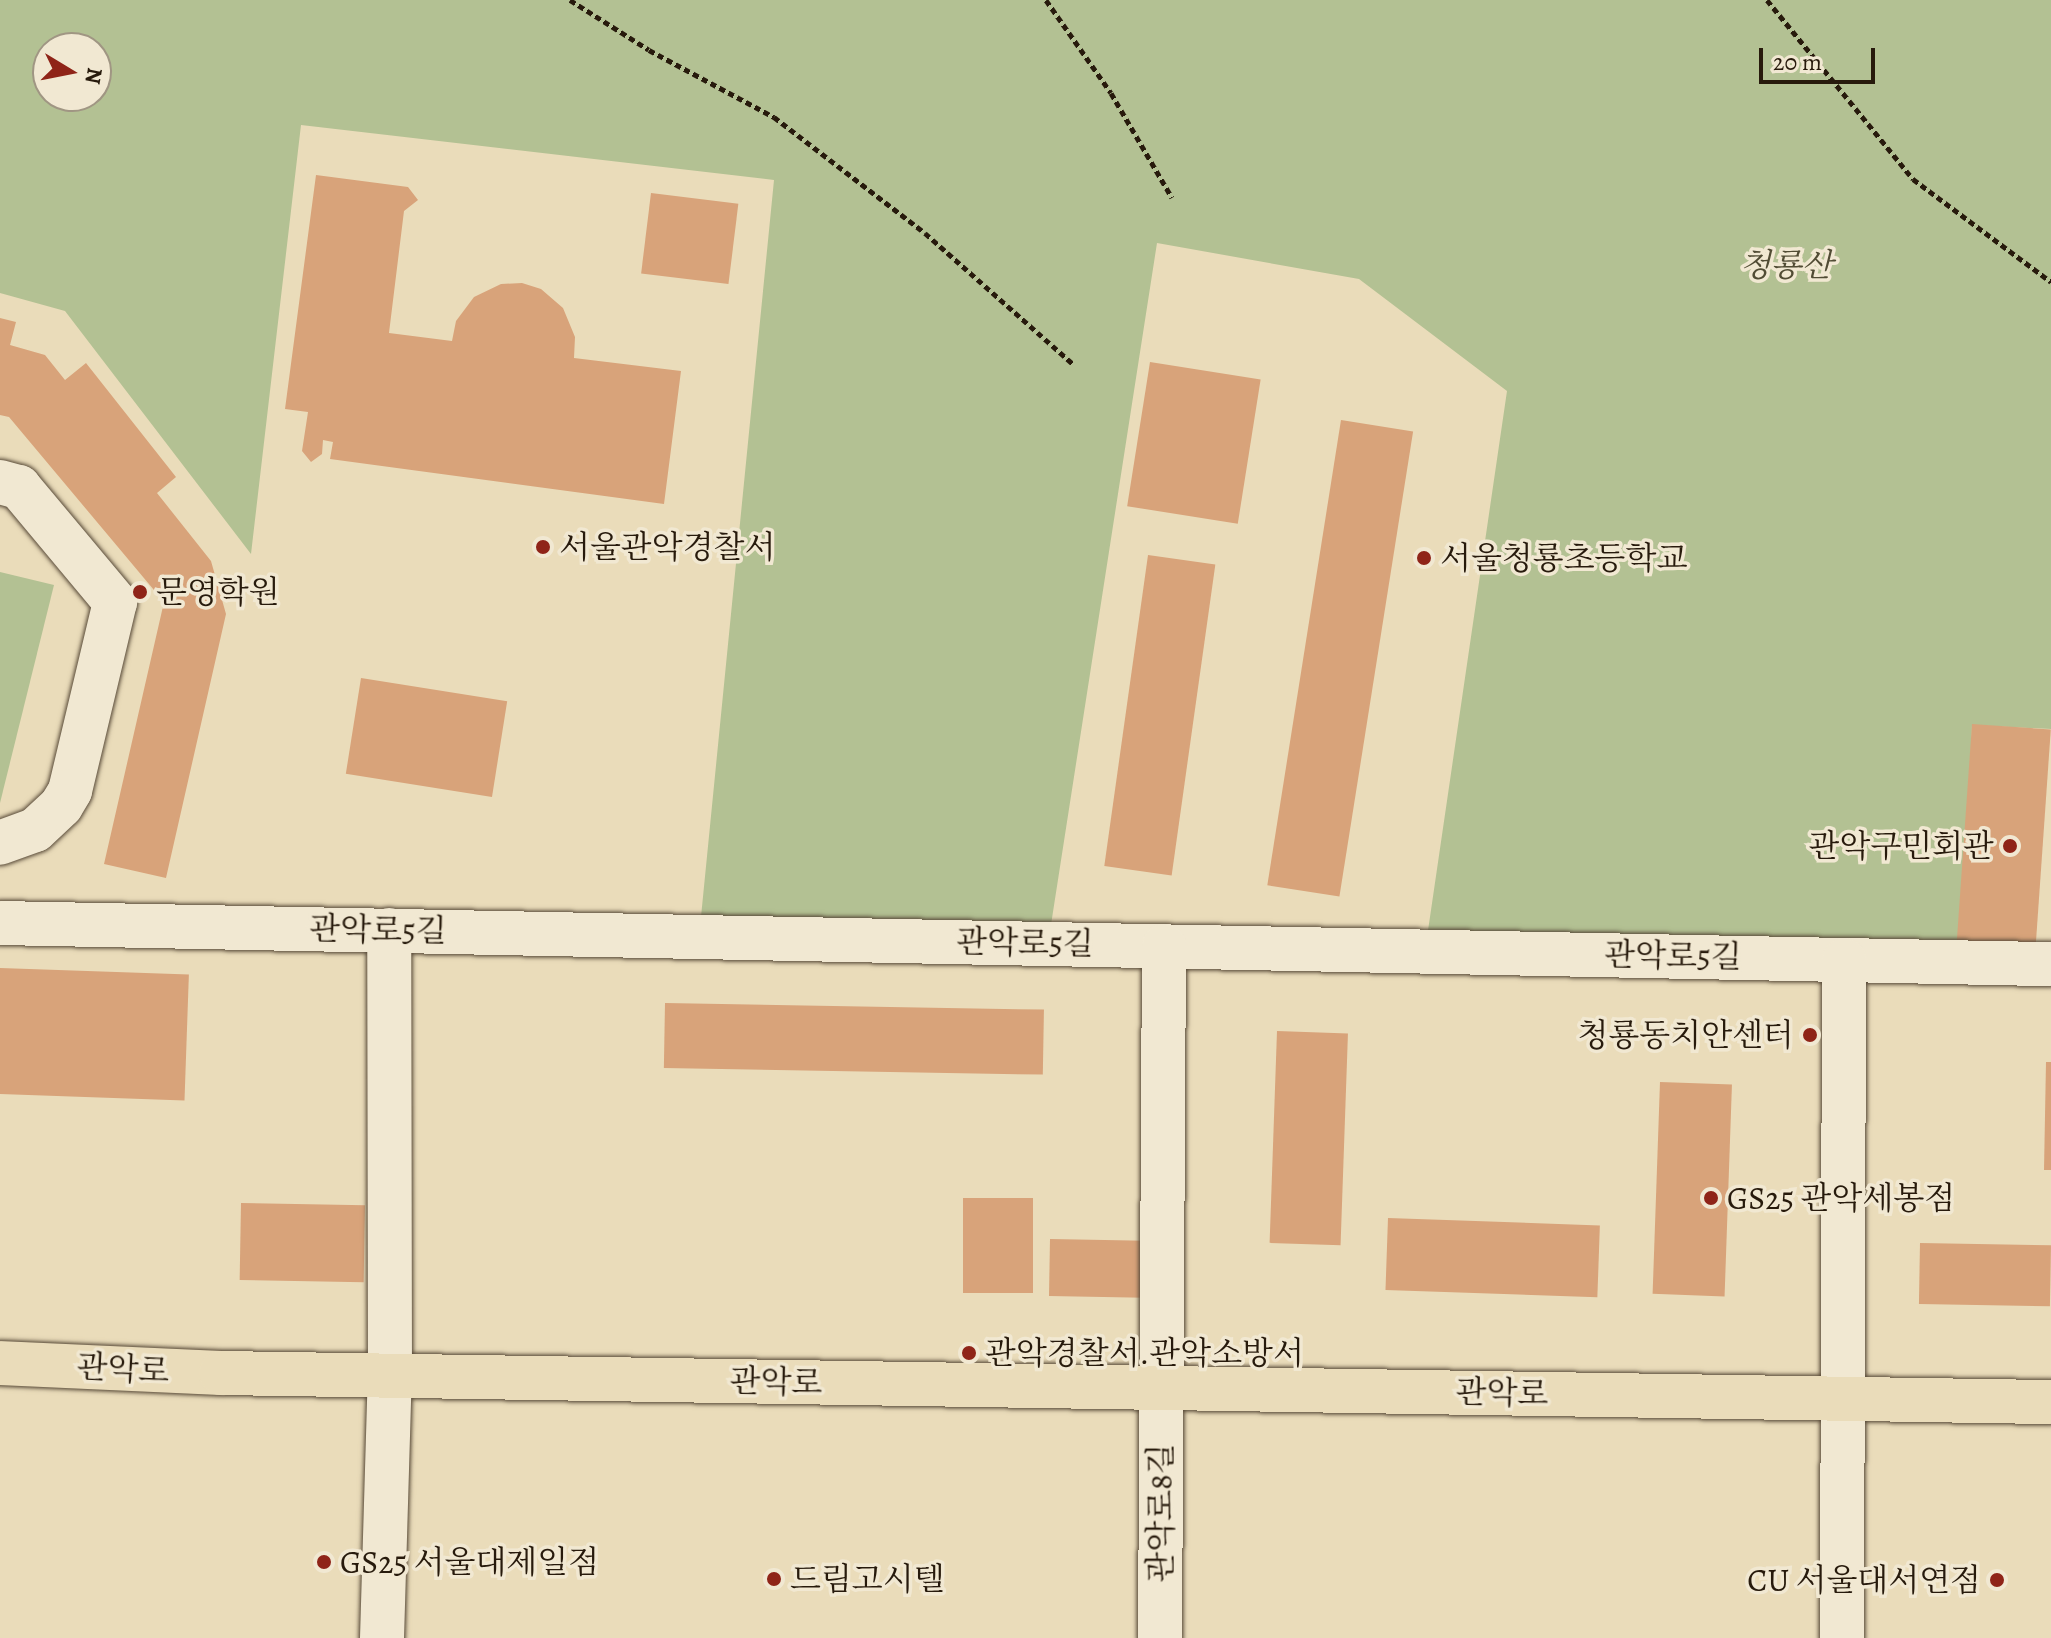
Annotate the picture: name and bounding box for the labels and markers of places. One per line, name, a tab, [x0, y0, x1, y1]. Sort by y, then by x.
place label: 서울관악경찰서	[559, 528, 775, 566]
marker: 서울관악경찰서	[534, 538, 552, 556]
place label: 서울청룡초등학교	[1440, 539, 1687, 577]
marker: 서울청룡초등학교	[1415, 549, 1433, 567]
place label: 문영학원	[156, 573, 280, 611]
marker: 문영학원	[131, 583, 149, 601]
place label: 관악구민회관	[1809, 827, 1994, 865]
marker: 관악구민회관	[2001, 837, 2019, 855]
place label: 청룡동치안센터	[1578, 1016, 1794, 1054]
marker: 청룡동치안센터	[1801, 1026, 1819, 1044]
place label: GS25 관악세봉점	[1727, 1179, 1955, 1217]
marker: GS25 관악세봉점	[1702, 1189, 1720, 1207]
place label: 관악경찰서.관악소방서	[985, 1334, 1304, 1372]
marker: 관악경찰서.관악소방서	[960, 1344, 978, 1362]
place label: GS25 서울대제일점	[340, 1543, 599, 1581]
marker: GS25 서울대제일점	[315, 1553, 333, 1571]
place label: 드림고시텔	[790, 1560, 945, 1598]
place label: CU 서울대서연점	[1747, 1561, 1981, 1599]
marker: 드림고시텔	[765, 1570, 783, 1588]
marker: CU 서울대서연점	[1988, 1571, 2006, 1589]

